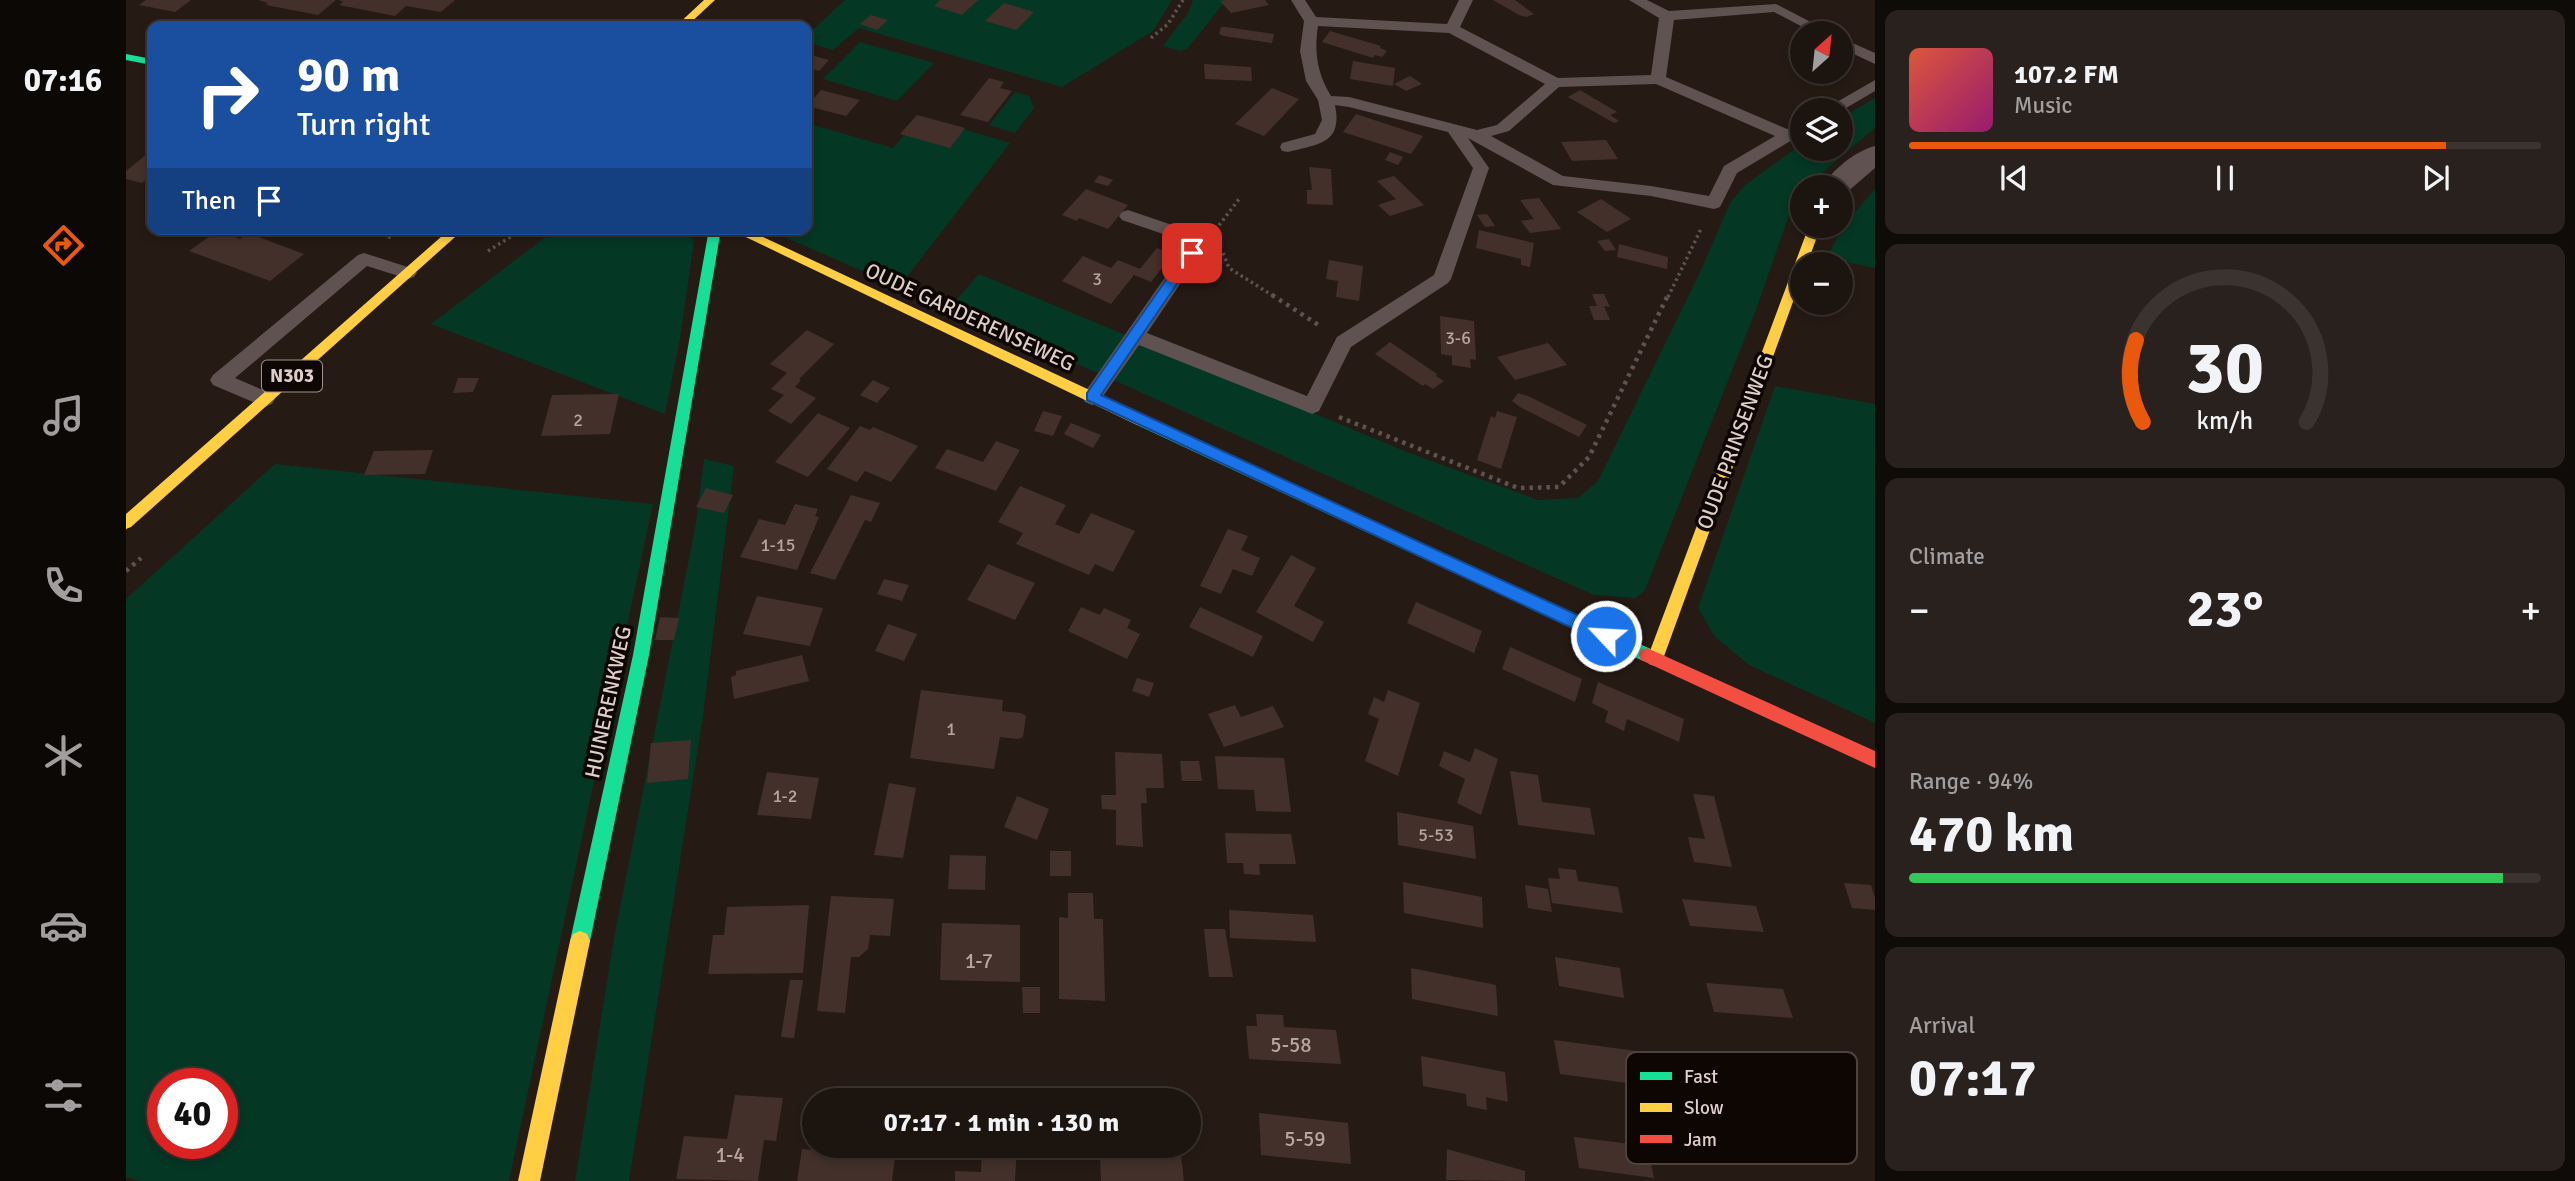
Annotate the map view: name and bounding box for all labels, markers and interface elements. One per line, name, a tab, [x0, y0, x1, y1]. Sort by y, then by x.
north arrow	[1790, 21, 1853, 84]
map controls	[1790, 21, 1853, 315]
text: 90 m	[297, 45, 400, 105]
icon: right	[182, 49, 273, 140]
text: 107.2 FM	[2014, 59, 2119, 91]
text: 07:16	[24, 61, 102, 100]
text: Music	[2014, 91, 2072, 120]
button: layers	[1790, 98, 1853, 161]
text: Turn right	[297, 105, 430, 144]
icon: previous	[1995, 159, 2033, 197]
icon: pause	[2206, 159, 2244, 197]
icon: next	[2417, 159, 2455, 197]
button: +	[1790, 175, 1853, 238]
icon: arrive	[250, 182, 288, 220]
text: Then	[182, 185, 236, 217]
icon: directions	[39, 221, 88, 270]
pin	[1162, 223, 1222, 283]
icon: arrive	[1173, 234, 1211, 272]
button: −	[1790, 252, 1853, 315]
street label: OUDE GARDERENSEWEG	[861, 257, 1079, 377]
house number: 3	[1092, 268, 1102, 290]
text: 30	[2186, 325, 2264, 414]
house number: 3-6	[1445, 327, 1471, 349]
street label: OUDE PRINSENWEG	[1691, 351, 1779, 533]
road number: N303	[262, 360, 322, 392]
icon: music	[39, 391, 88, 440]
text: km/h	[2197, 405, 2253, 436]
house number: 2	[573, 409, 583, 431]
house number: 1-15	[761, 534, 795, 556]
text: Climate	[1909, 542, 1985, 571]
icon: phone	[39, 561, 88, 610]
text: 23°	[2187, 577, 2263, 641]
text: −	[1909, 587, 1930, 634]
text: +	[2520, 587, 2541, 634]
position arrow	[1569, 599, 1643, 673]
street label: HUINERENKWEG	[579, 624, 637, 780]
house number: 1	[946, 718, 956, 740]
icon: climate	[39, 731, 88, 780]
text: Range · 94%	[1909, 767, 2033, 796]
house number: 1-2	[772, 785, 798, 807]
text: 470 km	[1909, 802, 2074, 866]
house number: 5-53	[1418, 824, 1454, 846]
icon: car	[39, 901, 88, 950]
house number: 1-7	[965, 948, 993, 974]
text: Arrival	[1909, 1011, 1975, 1040]
house number: 5-58	[1270, 1032, 1312, 1058]
text: 07:17	[1909, 1046, 2037, 1110]
legend	[1626, 1052, 1857, 1164]
text: Fast	[1684, 1065, 1718, 1089]
speed limit sign: 40	[147, 1068, 238, 1159]
icon: filters	[39, 1071, 88, 1120]
text: Slow	[1684, 1096, 1724, 1120]
text: 07:17 · 1 min · 130 m	[884, 1107, 1119, 1139]
house number: 5-59	[1284, 1126, 1326, 1152]
text: Jam	[1684, 1128, 1717, 1152]
house number: 1-4	[715, 1142, 745, 1168]

